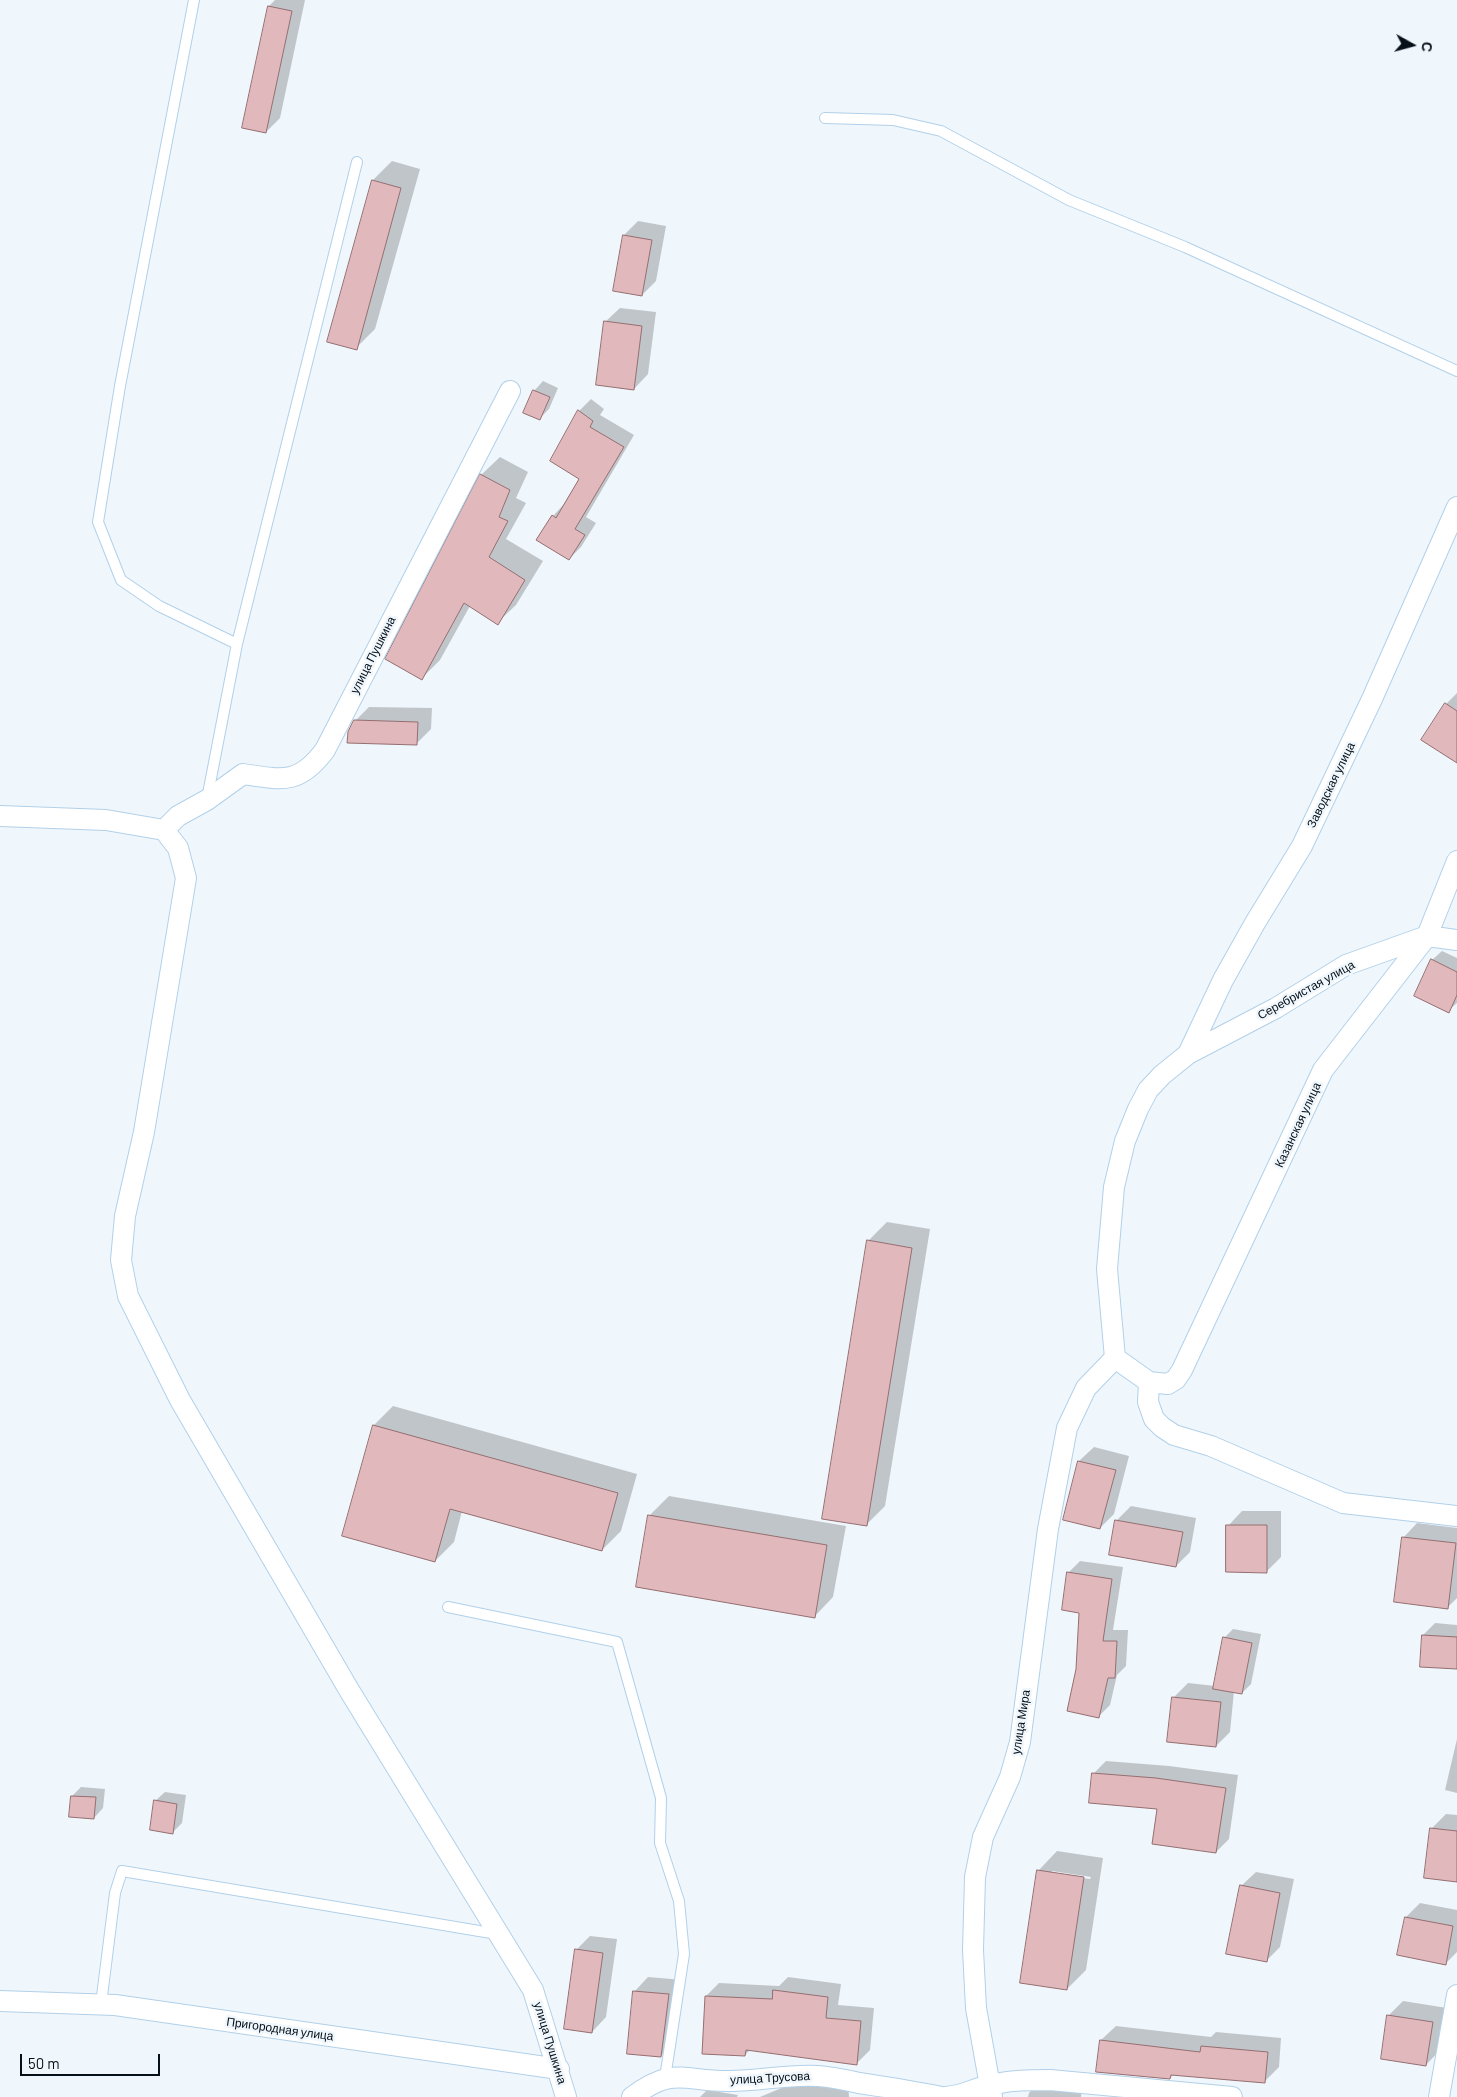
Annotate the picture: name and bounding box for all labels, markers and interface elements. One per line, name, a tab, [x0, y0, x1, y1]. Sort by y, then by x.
north arrow	[1387, 20, 1437, 70]
text: С	[1418, 41, 1436, 53]
street label: улица Пушкина	[347, 614, 399, 696]
street label: Заводская улица	[1304, 740, 1358, 830]
street label: Серебристая улица	[1255, 957, 1357, 1023]
street label: Казанская улица	[1272, 1080, 1324, 1170]
street label: улица Мира	[1009, 1689, 1033, 1755]
street label: улица Пушкина	[531, 2000, 569, 2086]
street label: Пригородная улица	[225, 2014, 335, 2044]
scale bar	[22, 2044, 162, 2076]
text: 50 m	[28, 2054, 60, 2072]
street label: улица Трусова	[730, 2069, 810, 2087]

